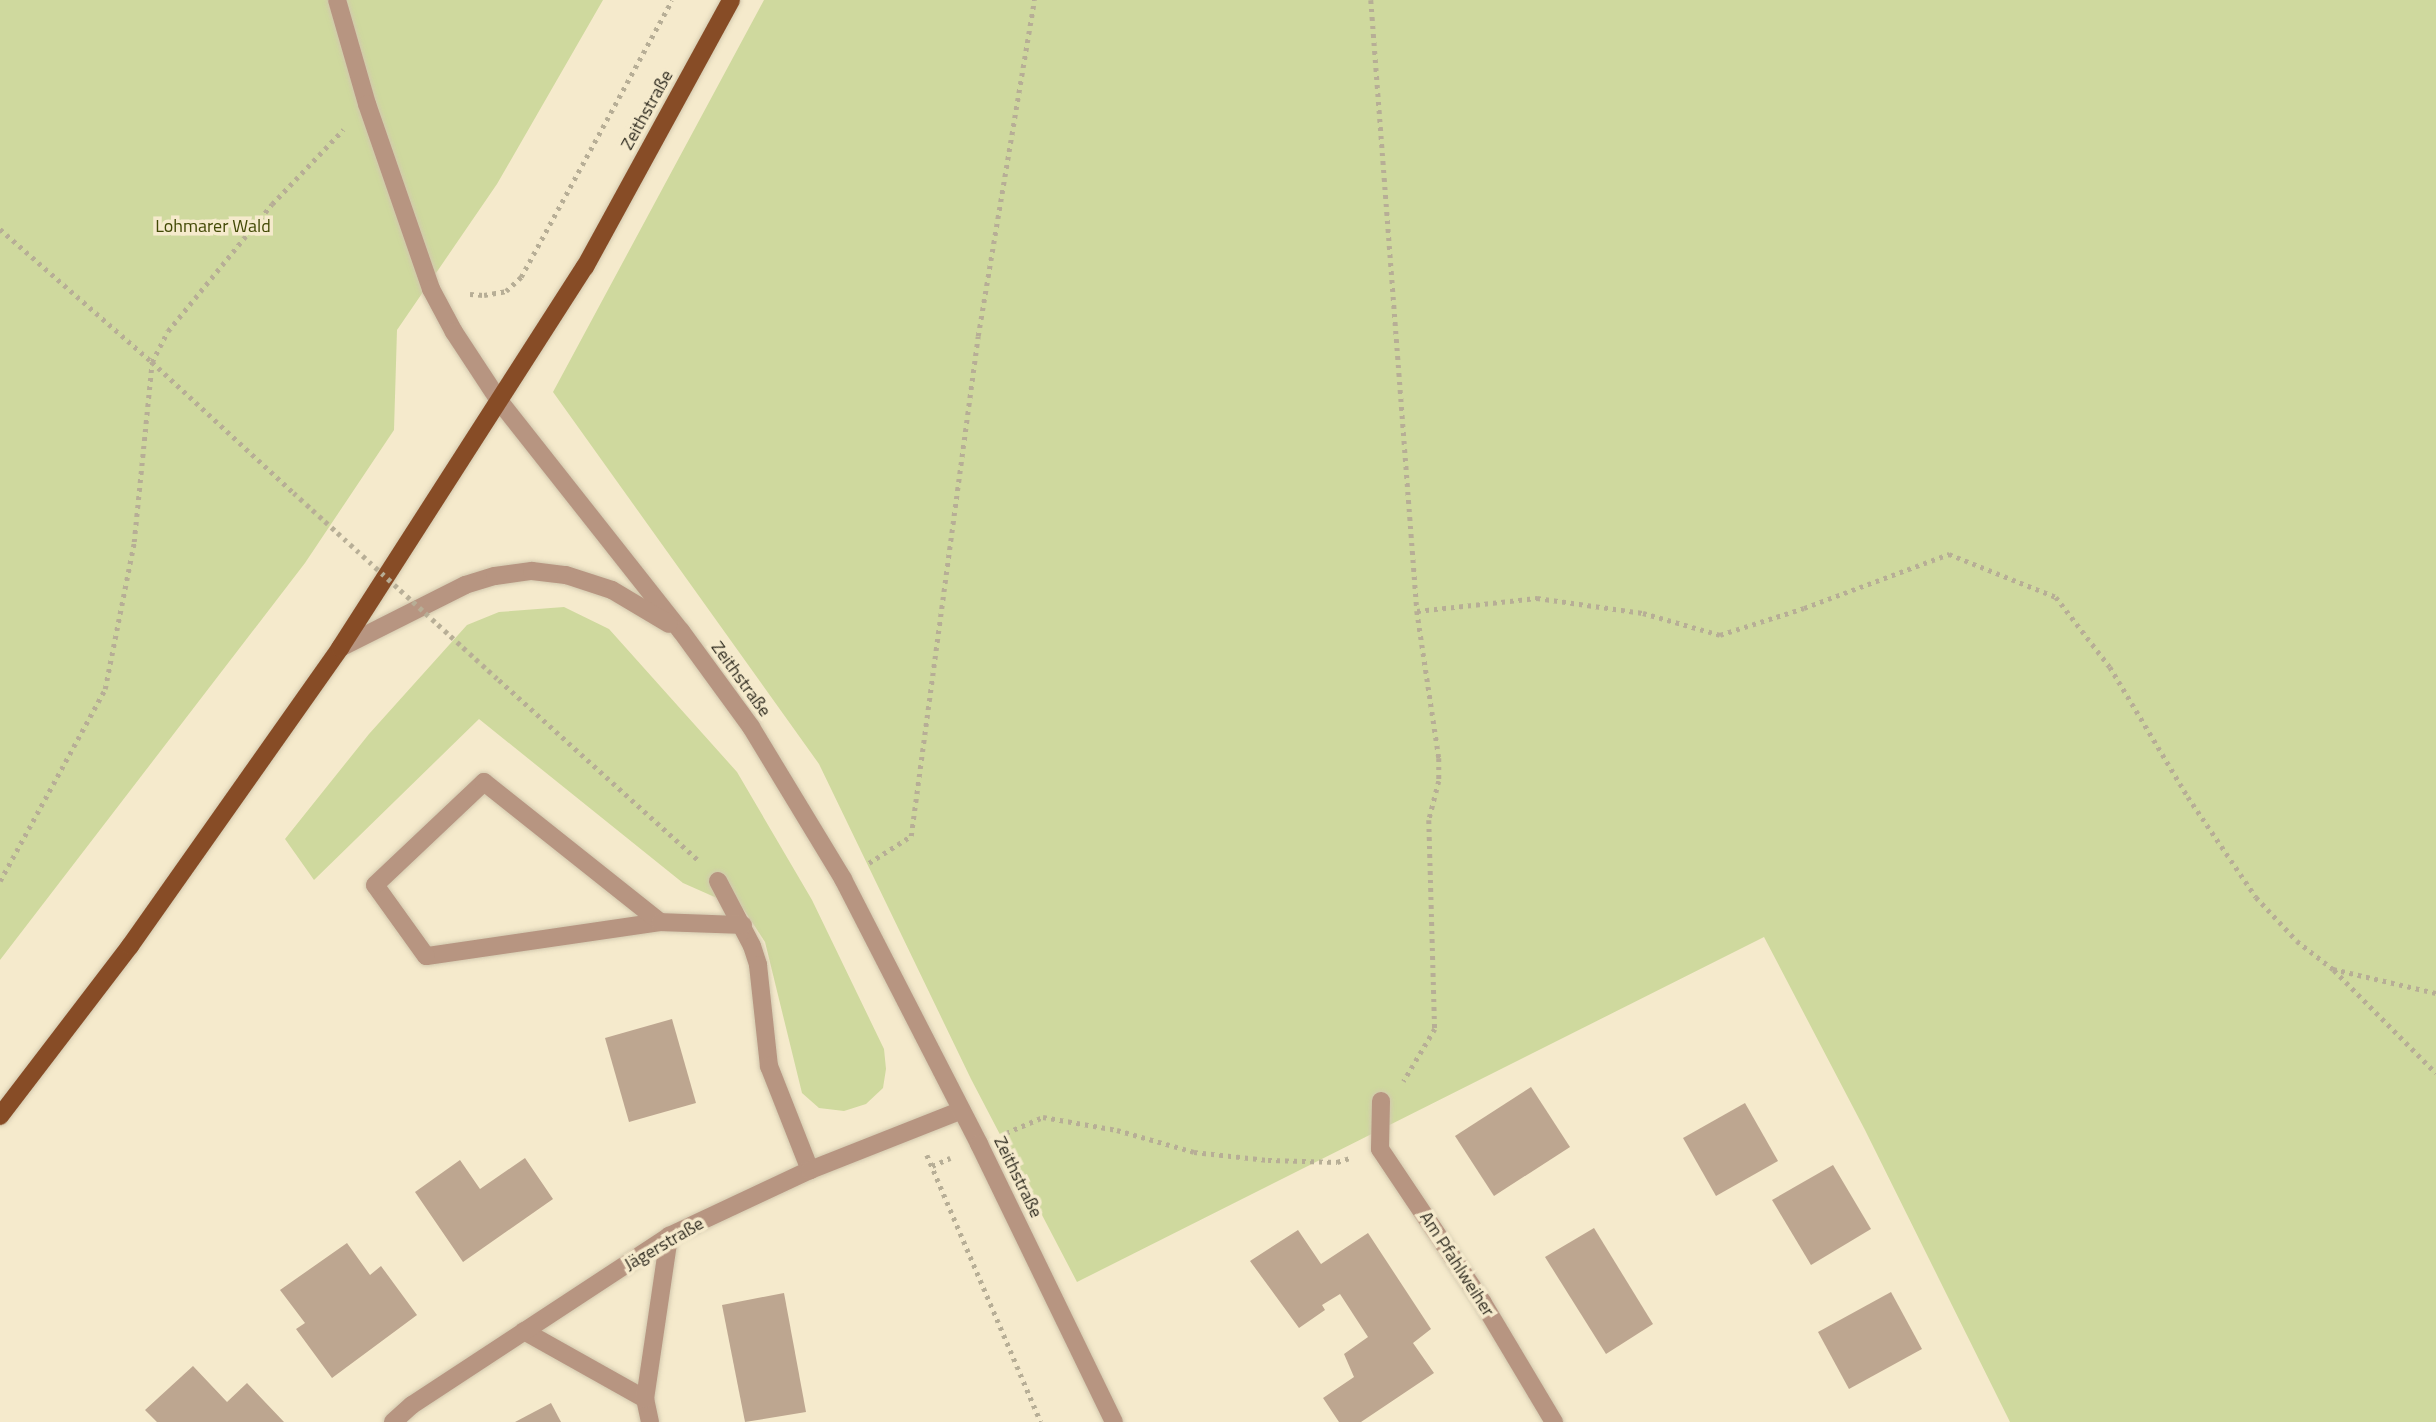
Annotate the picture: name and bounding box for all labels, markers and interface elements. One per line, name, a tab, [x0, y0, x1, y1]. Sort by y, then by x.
street label: Zeithstraße	[616, 66, 678, 154]
park label: Lohmarer Wald	[155, 215, 271, 237]
street label: Zeithstraße	[706, 637, 776, 721]
street label: Zeithstraße	[989, 1133, 1047, 1221]
street label: Am Pfahlweiher	[1415, 1207, 1499, 1321]
street label: Jägerstraße	[620, 1213, 708, 1275]

